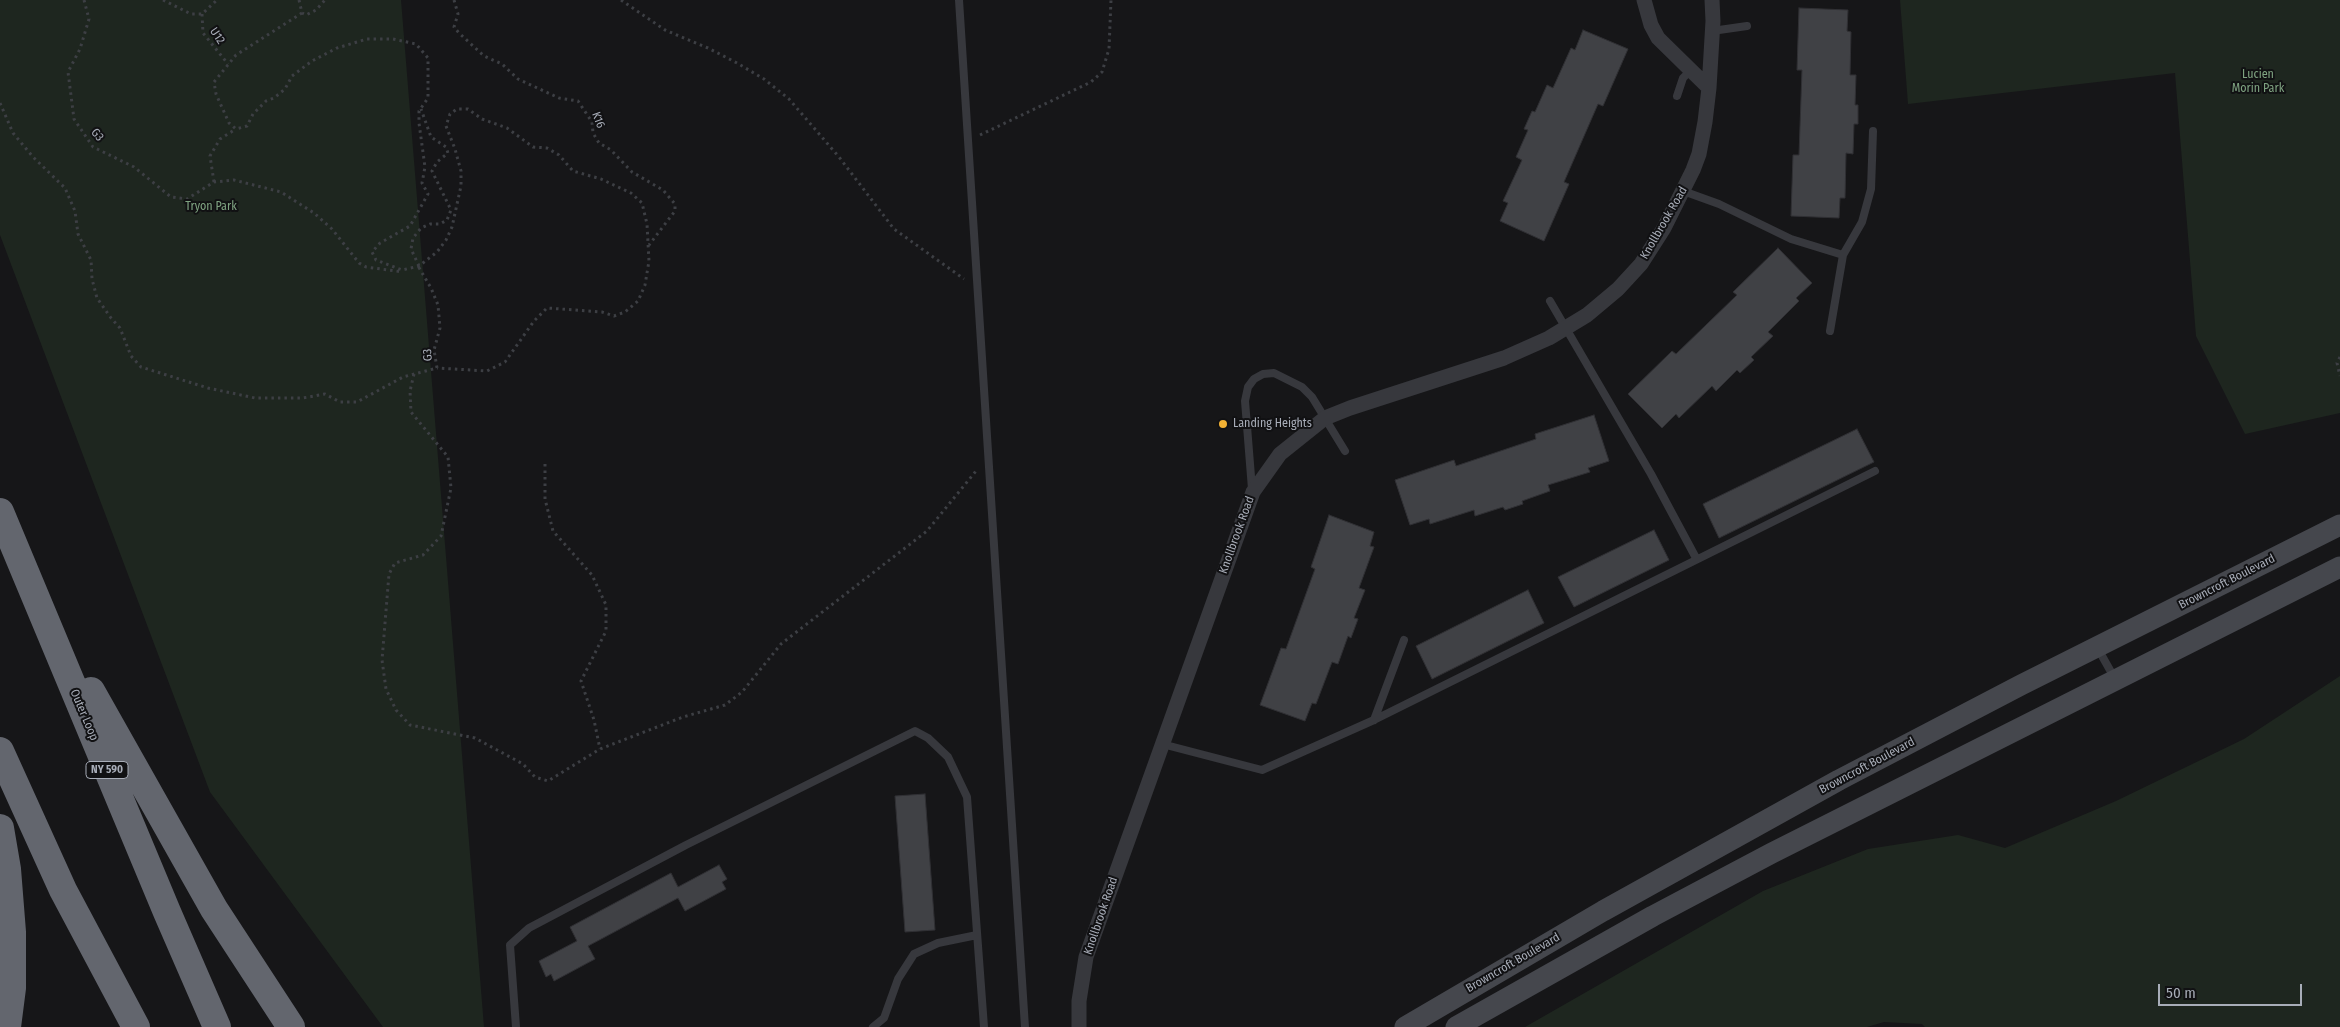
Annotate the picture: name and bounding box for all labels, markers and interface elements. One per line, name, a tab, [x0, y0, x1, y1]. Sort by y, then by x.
street label: U12	[206, 25, 228, 47]
park label: Lucien Morin Park	[2232, 68, 2284, 96]
street label: K16	[588, 110, 608, 130]
street label: G3	[88, 126, 106, 144]
street label: Knollbrook Road	[1637, 184, 1691, 262]
park label: Tryon Park	[185, 200, 237, 214]
street label: G3	[420, 348, 436, 362]
place label: Landing Heights	[1233, 417, 1312, 431]
marker: Landing Heights	[1217, 418, 1229, 430]
street label: Knollbrook Road	[1216, 494, 1258, 576]
street label: Browncroft Boulevard	[2176, 551, 2278, 613]
street label: Outer Loop	[67, 687, 101, 743]
street label: Browncroft Boulevard	[1817, 735, 1917, 797]
road number: NY 590	[86, 762, 128, 778]
street label: Knollbrook Road	[1081, 875, 1121, 957]
street label: Browncroft Boulevard	[1463, 930, 1563, 996]
scale bar	[2160, 974, 2304, 1006]
text: 50 m	[2166, 984, 2196, 1002]

